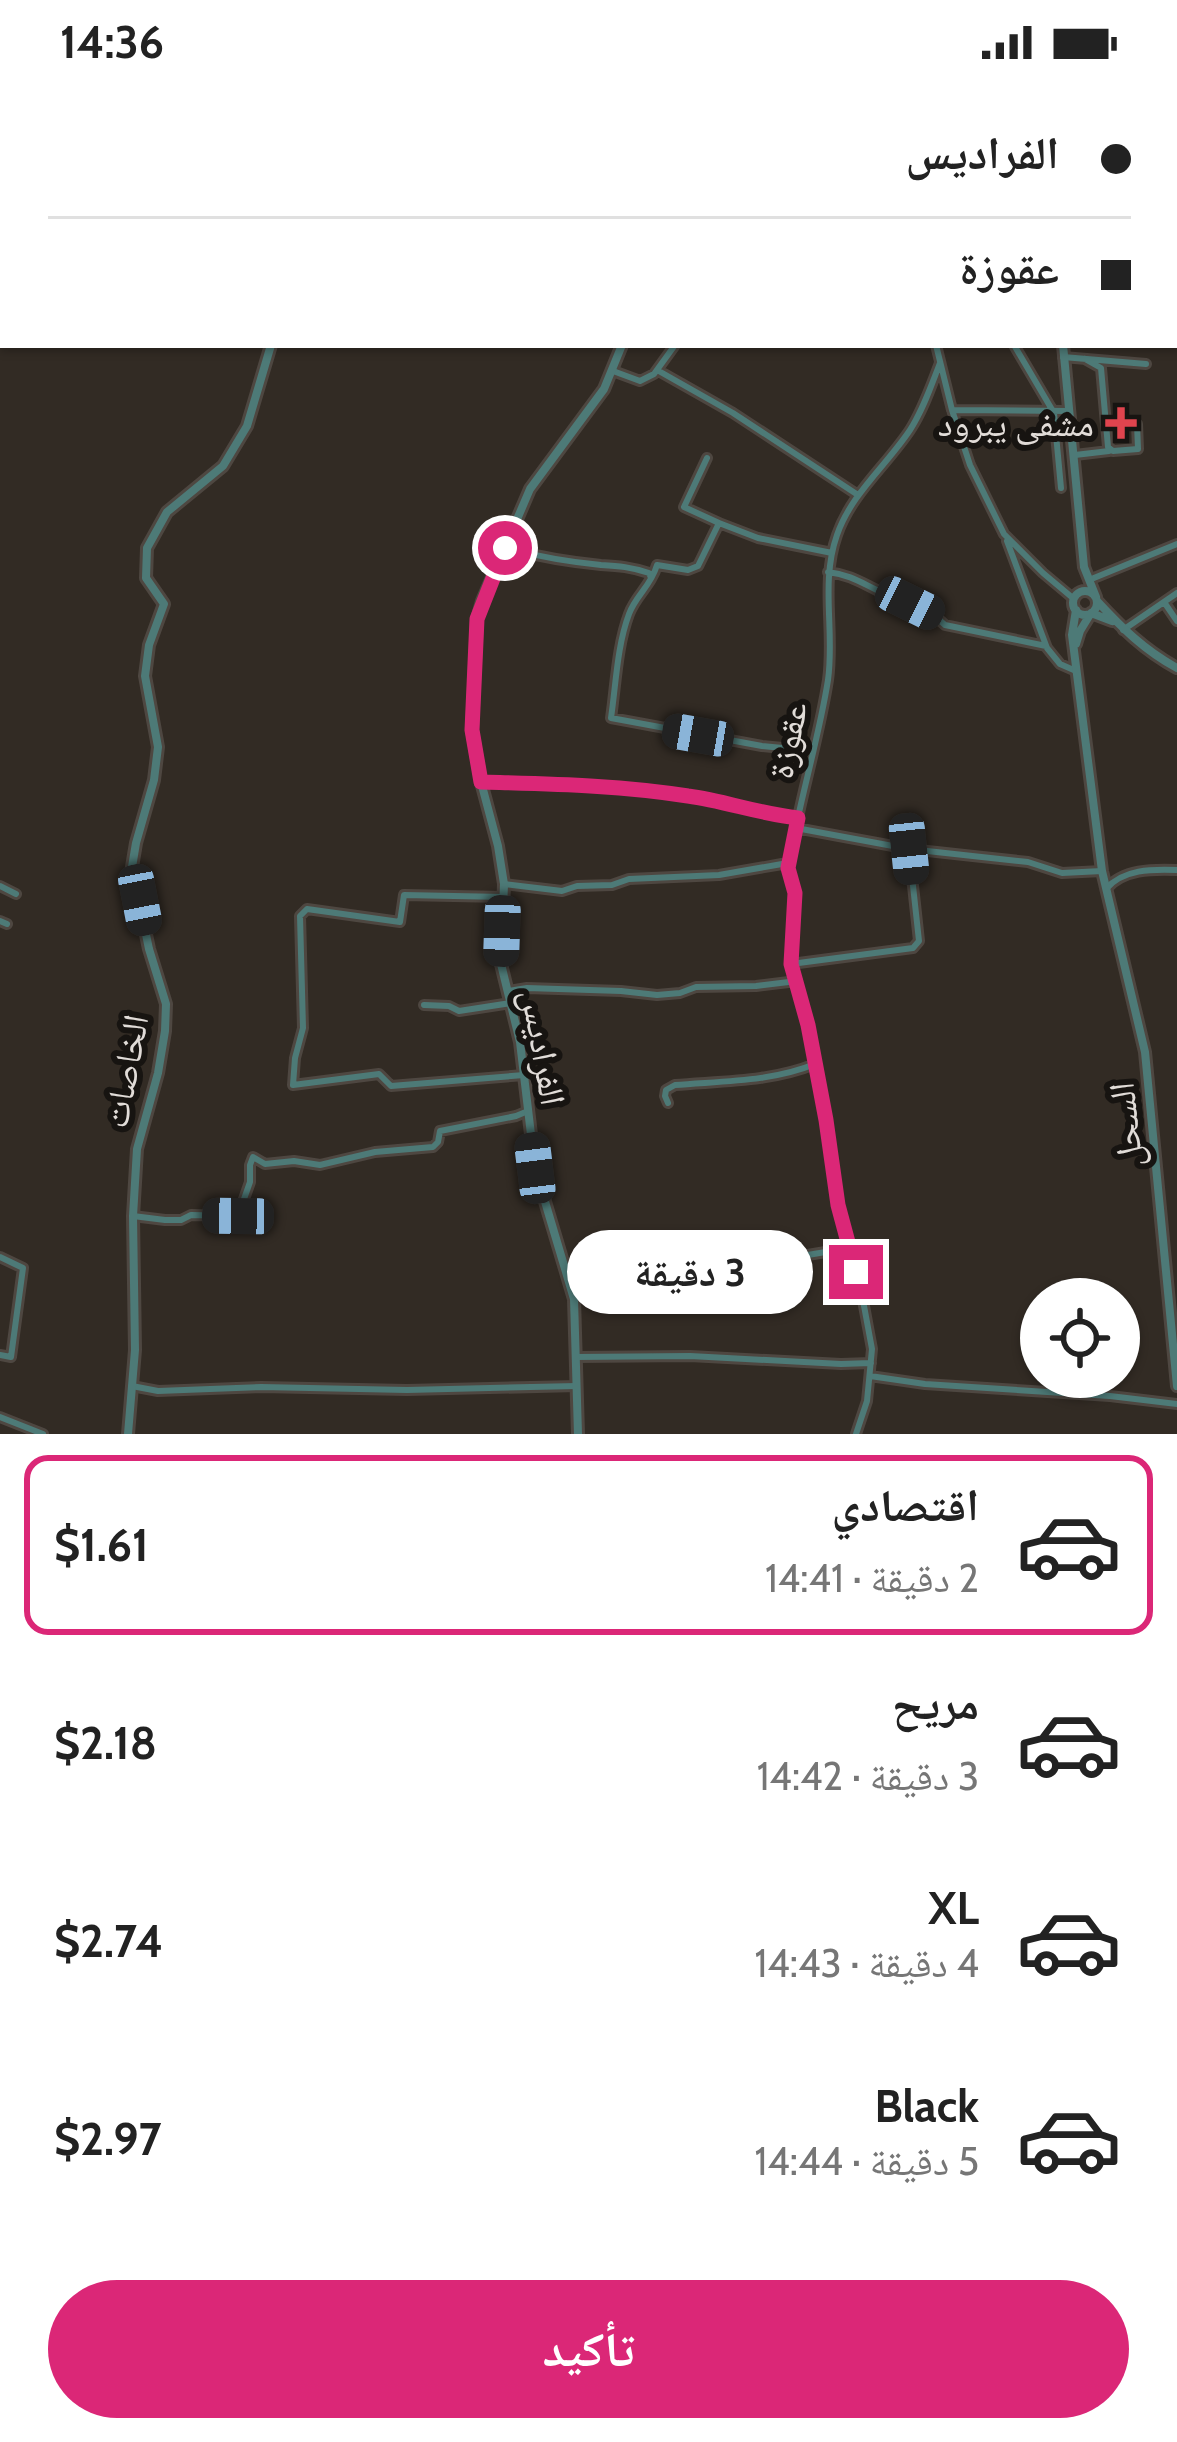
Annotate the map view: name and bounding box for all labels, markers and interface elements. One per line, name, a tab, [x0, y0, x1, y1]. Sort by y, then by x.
text: 14:36	[60, 15, 164, 69]
text: الفراديس	[906, 126, 1059, 180]
text: عقوزة	[959, 241, 1059, 295]
place label: مشفى يبرود	[938, 401, 1094, 445]
marker: مشفى يبرود	[1105, 407, 1137, 439]
route start	[478, 521, 532, 575]
car	[870, 571, 950, 635]
street label: عقوزة	[757, 697, 817, 783]
car	[659, 711, 737, 759]
car	[887, 811, 931, 887]
car	[115, 861, 165, 939]
car	[483, 894, 521, 968]
street label: الفراديس	[512, 986, 576, 1108]
street label: الخاصات	[92, 1011, 158, 1131]
street label: السحل	[1099, 1080, 1151, 1170]
car	[513, 1130, 557, 1206]
car	[202, 1197, 274, 1235]
callout: 3 دقيقة	[568, 1230, 814, 1314]
route end	[829, 1245, 883, 1299]
text: 3 دقيقة	[634, 1248, 746, 1296]
map controls	[1020, 1278, 1140, 1398]
button: locate	[1020, 1278, 1140, 1398]
text: اقتصادي	[832, 1478, 979, 1532]
icon: car	[1015, 1491, 1123, 1599]
text: $1.61	[54, 1518, 149, 1572]
text: 2 دقيقة · 14:41	[765, 1554, 979, 1602]
text: مريح	[892, 1676, 979, 1730]
icon: car	[1015, 1689, 1123, 1797]
text: $2.18	[54, 1716, 157, 1770]
text: 3 دقيقة · 14:42	[757, 1752, 979, 1800]
text: XL	[928, 1881, 979, 1935]
icon: car	[1015, 1887, 1123, 1995]
text: $2.74	[54, 1914, 163, 1968]
text: 4 دقيقة · 14:43	[755, 1939, 979, 1987]
text: Black	[875, 2079, 979, 2133]
icon: car	[1015, 2085, 1123, 2193]
text: $2.97	[54, 2112, 161, 2166]
text: 5 دقيقة · 14:44	[755, 2137, 979, 2185]
button: تأكيد	[48, 2280, 1129, 2418]

